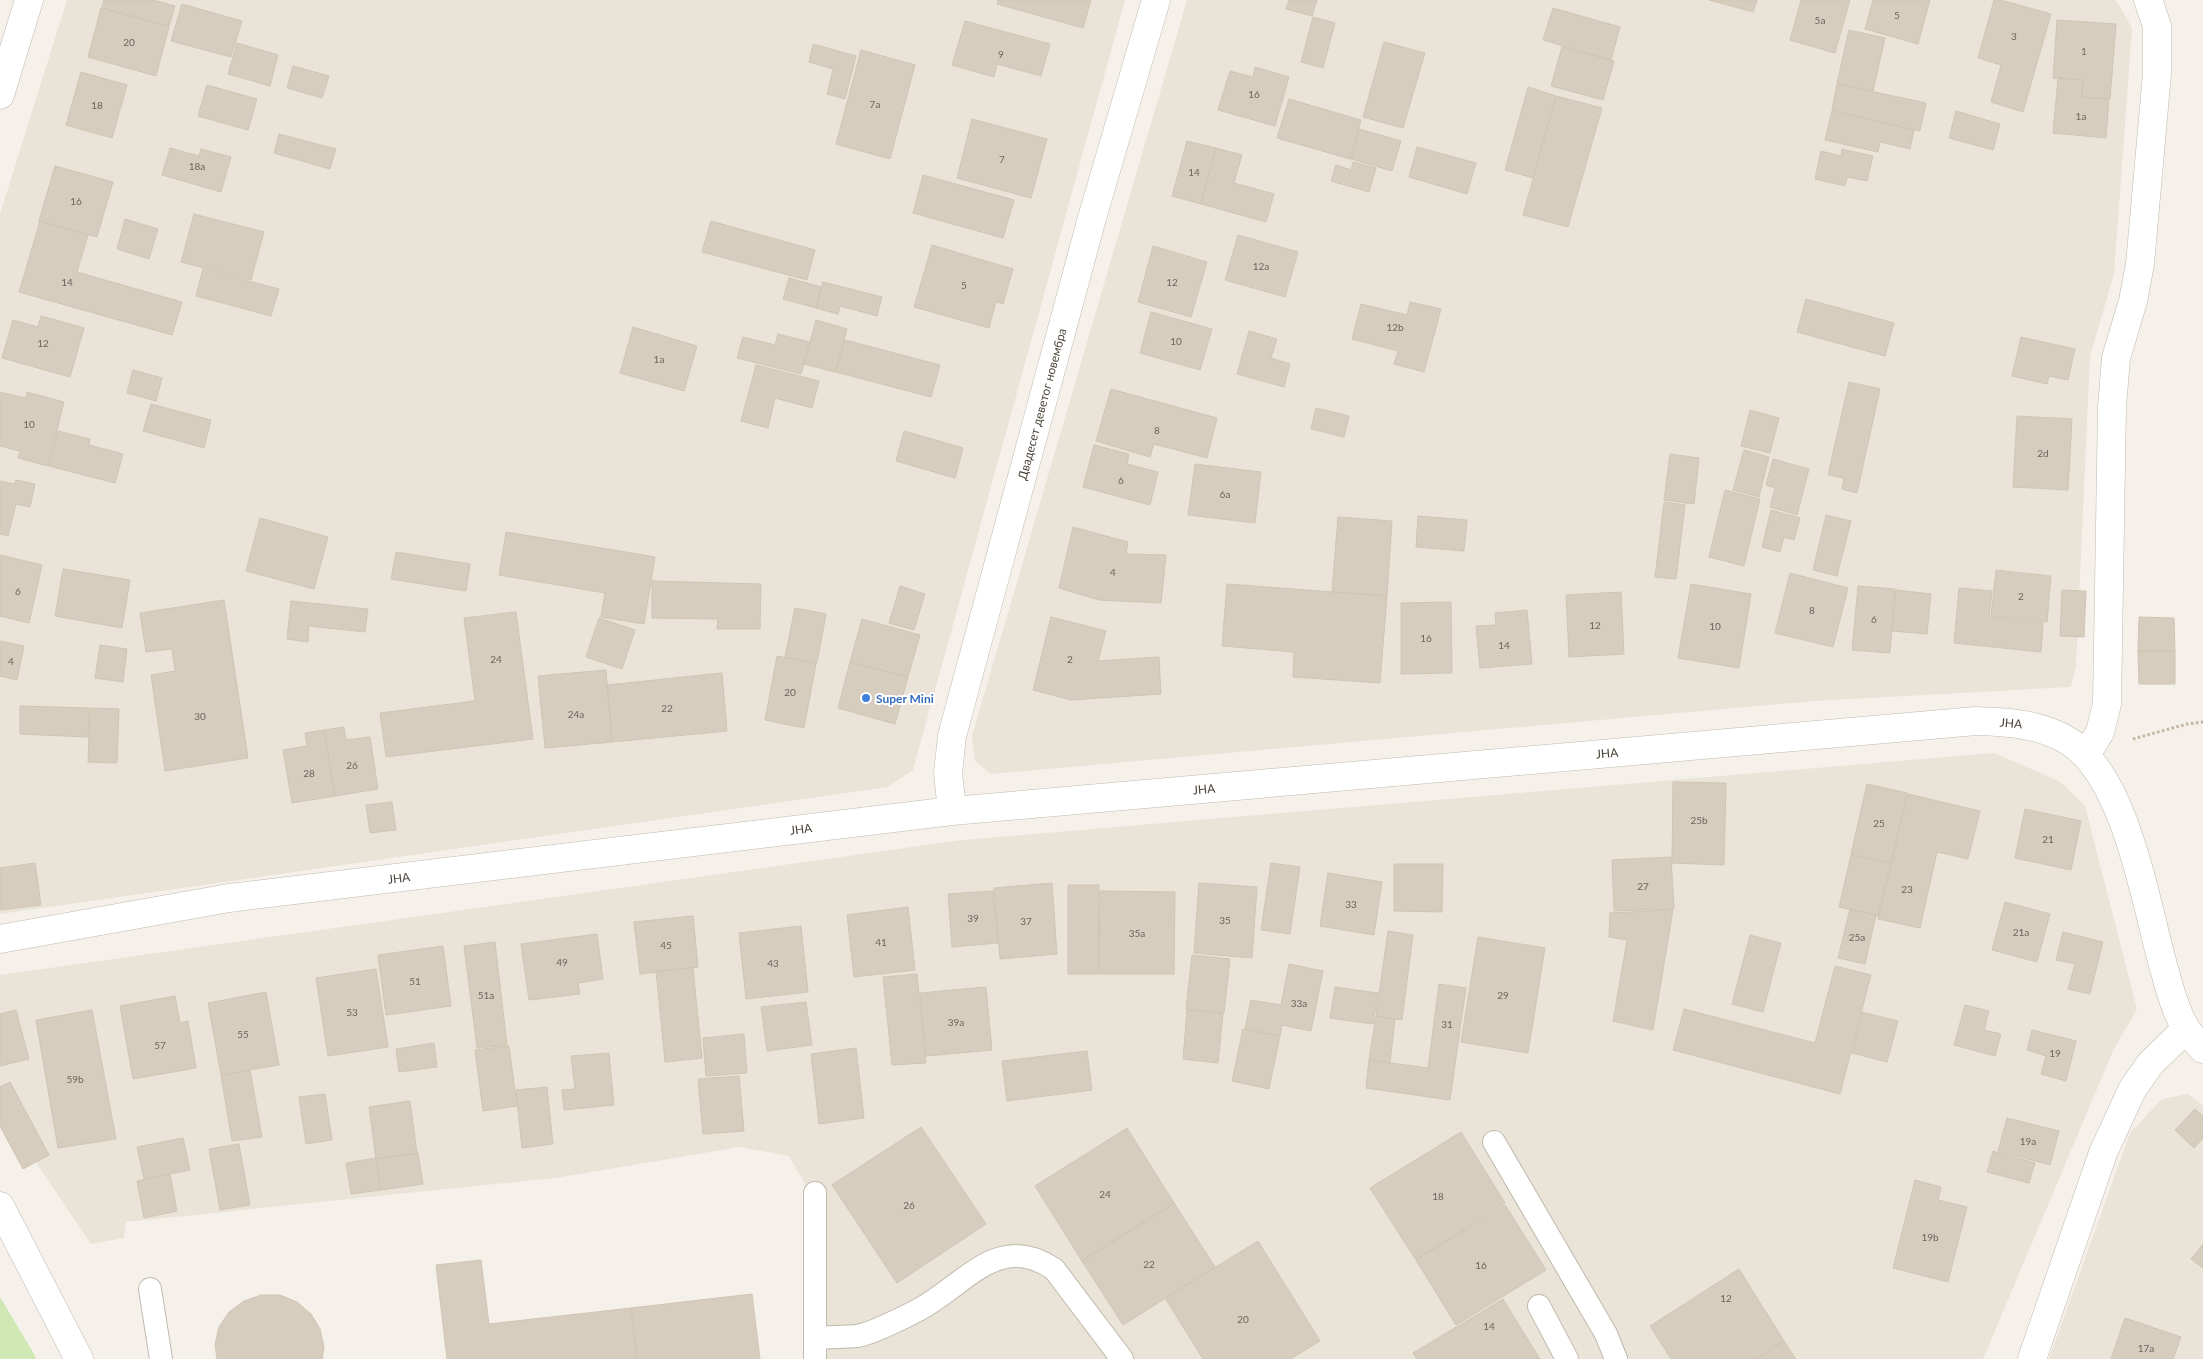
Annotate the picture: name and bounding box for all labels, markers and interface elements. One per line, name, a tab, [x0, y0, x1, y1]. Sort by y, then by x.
house number: 5	[1894, 9, 1900, 21]
house number: 5a	[1815, 14, 1825, 26]
house number: 3	[2011, 30, 2017, 42]
house number: 20	[123, 36, 135, 48]
house number: 1	[2081, 45, 2087, 57]
house number: 9	[998, 48, 1004, 60]
house number: 16	[1248, 88, 1260, 100]
house number: 7a	[870, 98, 880, 110]
house number: 18	[91, 99, 103, 111]
house number: 1a	[2076, 110, 2086, 122]
house number: 7	[999, 153, 1005, 165]
house number: 18a	[189, 160, 205, 172]
house number: 14	[1188, 166, 1200, 178]
house number: 16	[70, 195, 82, 207]
house number: 12a	[1253, 260, 1269, 272]
house number: 14	[61, 276, 73, 288]
house number: 12	[1166, 276, 1178, 288]
house number: 5	[961, 279, 967, 291]
house number: 12b	[1386, 321, 1404, 333]
street label: Двадесет деветог новембра	[1015, 326, 1069, 481]
house number: 10	[1170, 335, 1182, 347]
house number: 12	[37, 337, 49, 349]
house number: 1a	[654, 353, 664, 365]
house number: 10	[23, 418, 35, 430]
house number: 8	[1154, 424, 1160, 436]
house number: 2d	[2037, 447, 2049, 459]
house number: 6	[1118, 474, 1124, 486]
house number: 6a	[1220, 488, 1230, 500]
house number: 4	[1110, 566, 1116, 578]
house number: 6	[15, 585, 21, 597]
house number: 2	[2018, 590, 2024, 602]
house number: 8	[1809, 604, 1815, 616]
house number: 6	[1871, 613, 1877, 625]
house number: 12	[1589, 619, 1601, 631]
house number: 10	[1709, 620, 1721, 632]
house number: 16	[1420, 632, 1432, 644]
house number: 14	[1498, 639, 1510, 651]
house number: 24	[490, 653, 502, 665]
house number: 2	[1067, 653, 1073, 665]
house number: 4	[8, 655, 14, 667]
house number: 20	[784, 686, 796, 698]
place label: Super Mini	[876, 691, 934, 706]
marker: Super Mini	[860, 692, 872, 704]
house number: 22	[661, 702, 673, 714]
house number: 24a	[568, 708, 584, 720]
house number: 30	[194, 710, 206, 722]
street label: ЈНА	[1999, 715, 2024, 732]
street label: ЈНА	[1595, 744, 1620, 761]
house number: 26	[346, 759, 358, 771]
house number: 28	[303, 767, 315, 779]
street label: ЈНА	[1192, 780, 1217, 797]
house number: 25b	[1690, 814, 1708, 826]
house number: 25	[1873, 817, 1885, 829]
street label: ЈНА	[789, 820, 814, 838]
house number: 21	[2042, 833, 2054, 845]
street label: ЈНА	[387, 869, 412, 887]
house number: 27	[1637, 880, 1649, 892]
house number: 23	[1901, 883, 1913, 895]
house number: 33	[1345, 898, 1357, 910]
house number: 39	[967, 912, 979, 924]
house number: 35	[1219, 914, 1231, 926]
house number: 37	[1020, 915, 1032, 927]
house number: 21a	[2013, 926, 2029, 938]
house number: 35a	[1129, 927, 1145, 939]
house number: 25a	[1849, 931, 1865, 943]
house number: 41	[875, 936, 887, 948]
house number: 45	[660, 939, 672, 951]
house number: 49	[556, 956, 568, 968]
house number: 43	[767, 957, 779, 969]
house number: 51	[409, 975, 421, 987]
house number: 51a	[478, 989, 494, 1001]
house number: 29	[1497, 989, 1509, 1001]
house number: 33a	[1291, 997, 1307, 1009]
house number: 53	[346, 1006, 358, 1018]
house number: 39a	[948, 1016, 964, 1028]
house number: 31	[1441, 1018, 1453, 1030]
house number: 55	[237, 1028, 249, 1040]
house number: 57	[154, 1039, 166, 1051]
house number: 19	[2049, 1047, 2061, 1059]
house number: 59b	[66, 1073, 84, 1085]
house number: 19a	[2020, 1135, 2036, 1147]
house number: 24	[1099, 1188, 1111, 1200]
house number: 18	[1432, 1190, 1444, 1202]
house number: 26	[903, 1199, 915, 1211]
house number: 19b	[1921, 1231, 1939, 1243]
house number: 22	[1143, 1258, 1155, 1270]
house number: 16	[1475, 1259, 1487, 1271]
house number: 12	[1720, 1292, 1732, 1304]
house number: 20	[1237, 1313, 1249, 1325]
house number: 14	[1483, 1320, 1495, 1332]
house number: 17a	[2138, 1342, 2154, 1354]

